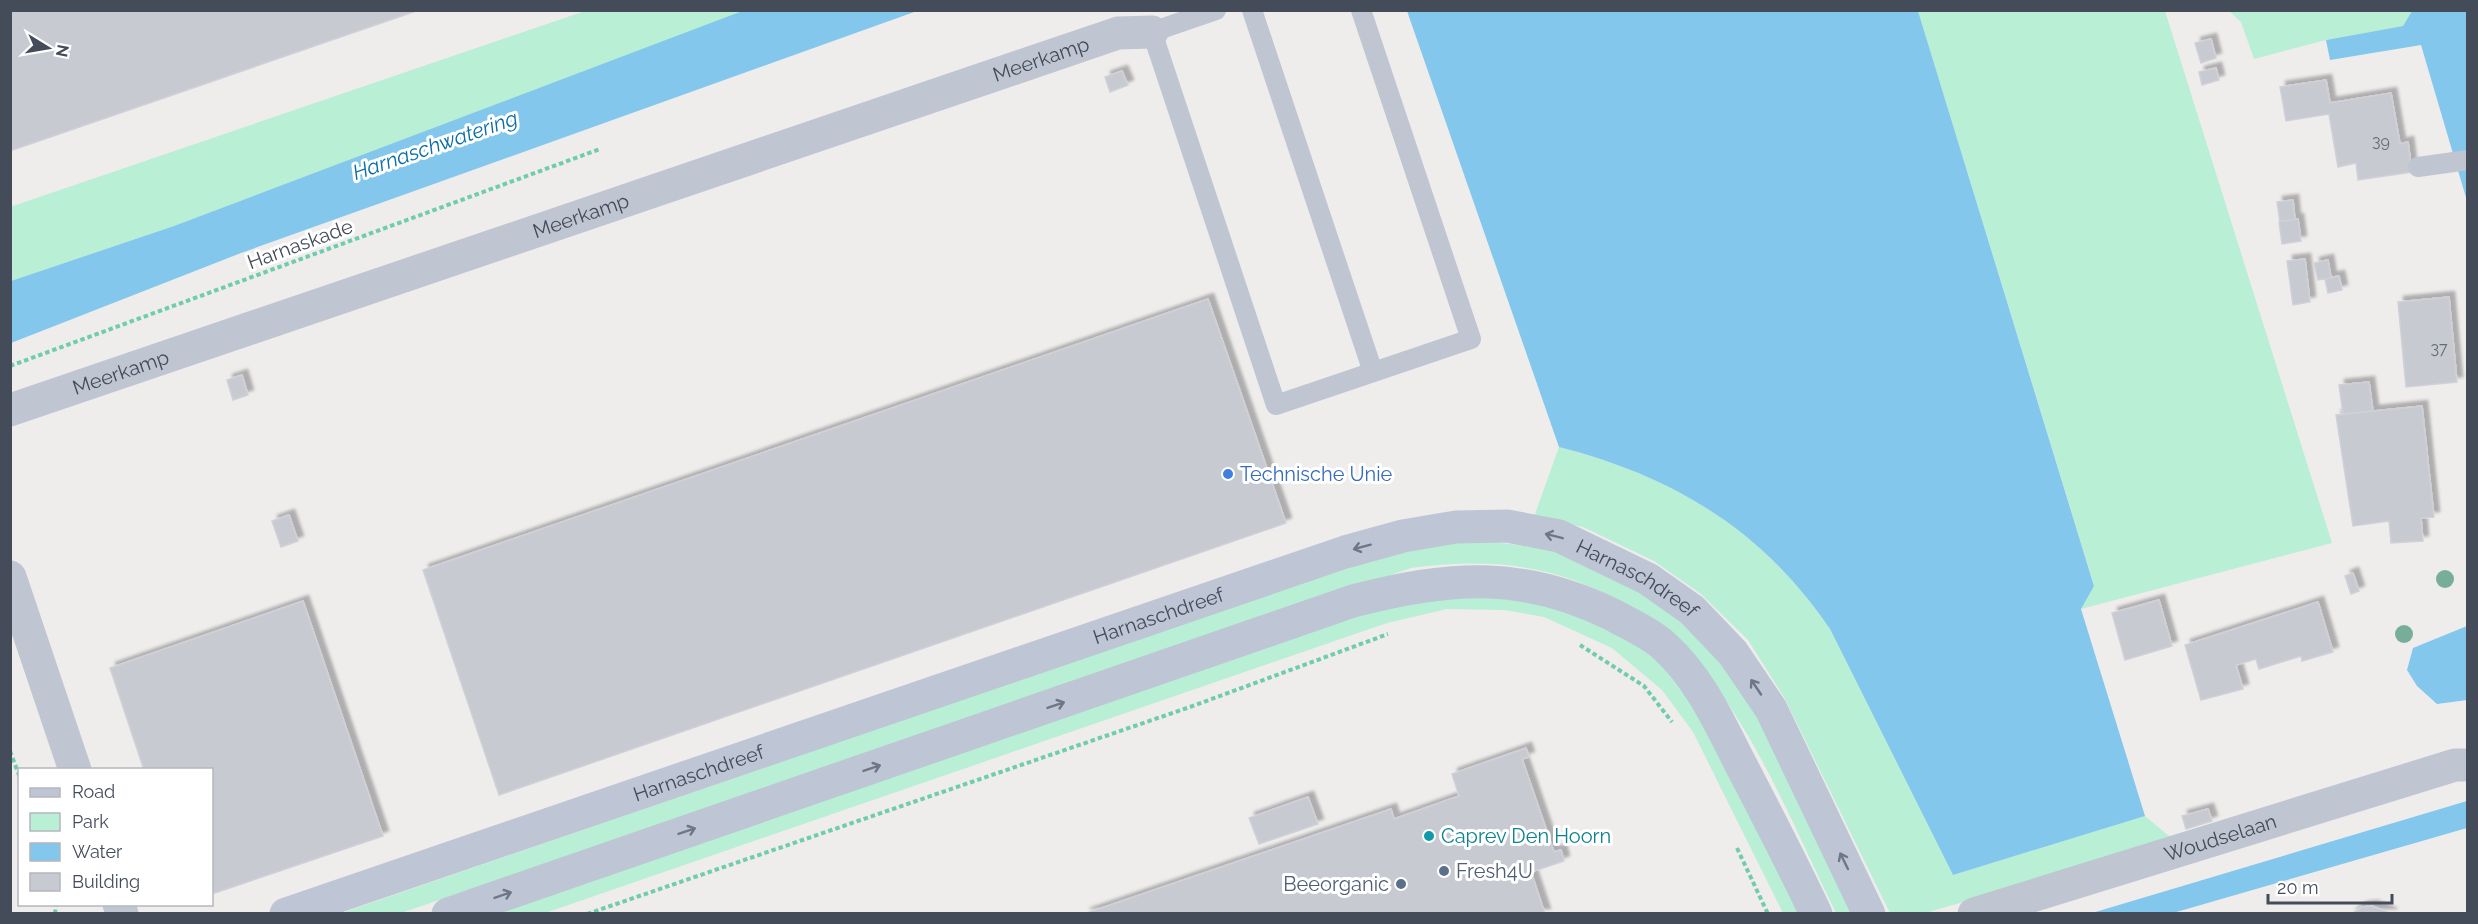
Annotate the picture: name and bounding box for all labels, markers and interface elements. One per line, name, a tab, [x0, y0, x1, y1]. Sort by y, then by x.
north arrow	[18, 18, 78, 78]
street label: Meerkamp	[990, 32, 1092, 87]
text: N	[52, 43, 73, 59]
water label: Harnaschwatering	[349, 105, 521, 185]
house number: 39	[2372, 132, 2390, 151]
street label: Meerkamp	[530, 188, 632, 243]
street label: Harnaskade	[244, 214, 356, 274]
house number: 37	[2430, 339, 2448, 358]
street label: Meerkamp	[70, 345, 172, 400]
place label: Technische Unie	[1240, 462, 1393, 486]
marker: Technische Unie	[1221, 467, 1235, 481]
one-way arrow	[1545, 529, 1564, 541]
street label: Harnaschdreef	[1572, 534, 1705, 623]
one-way arrow	[1353, 542, 1372, 554]
street label: Harnaschdreef	[1090, 582, 1228, 649]
one-way arrow	[1750, 679, 1762, 695]
one-way arrow	[1046, 698, 1065, 709]
street label: Harnaschdreef	[630, 739, 768, 806]
one-way arrow	[862, 762, 881, 773]
legend	[18, 768, 213, 906]
text: Road	[72, 781, 115, 802]
street label: Woudselaan	[2161, 809, 2279, 866]
text: Park	[72, 811, 109, 832]
place label: Caprev Den Hoorn	[1441, 824, 1611, 848]
one-way arrow	[678, 825, 696, 836]
marker: Caprev Den Hoorn	[1422, 829, 1436, 843]
text: Water	[72, 841, 123, 862]
one-way arrow	[1837, 852, 1849, 870]
place label: Fresh4U	[1456, 859, 1533, 883]
marker: Fresh4U	[1437, 864, 1451, 878]
scale bar	[2268, 867, 2392, 905]
text: Building	[72, 871, 140, 892]
place label: Beeorganic	[1283, 872, 1389, 896]
marker: Beeorganic	[1394, 877, 1408, 891]
text: 20 m	[2277, 877, 2319, 898]
one-way arrow	[493, 888, 512, 899]

